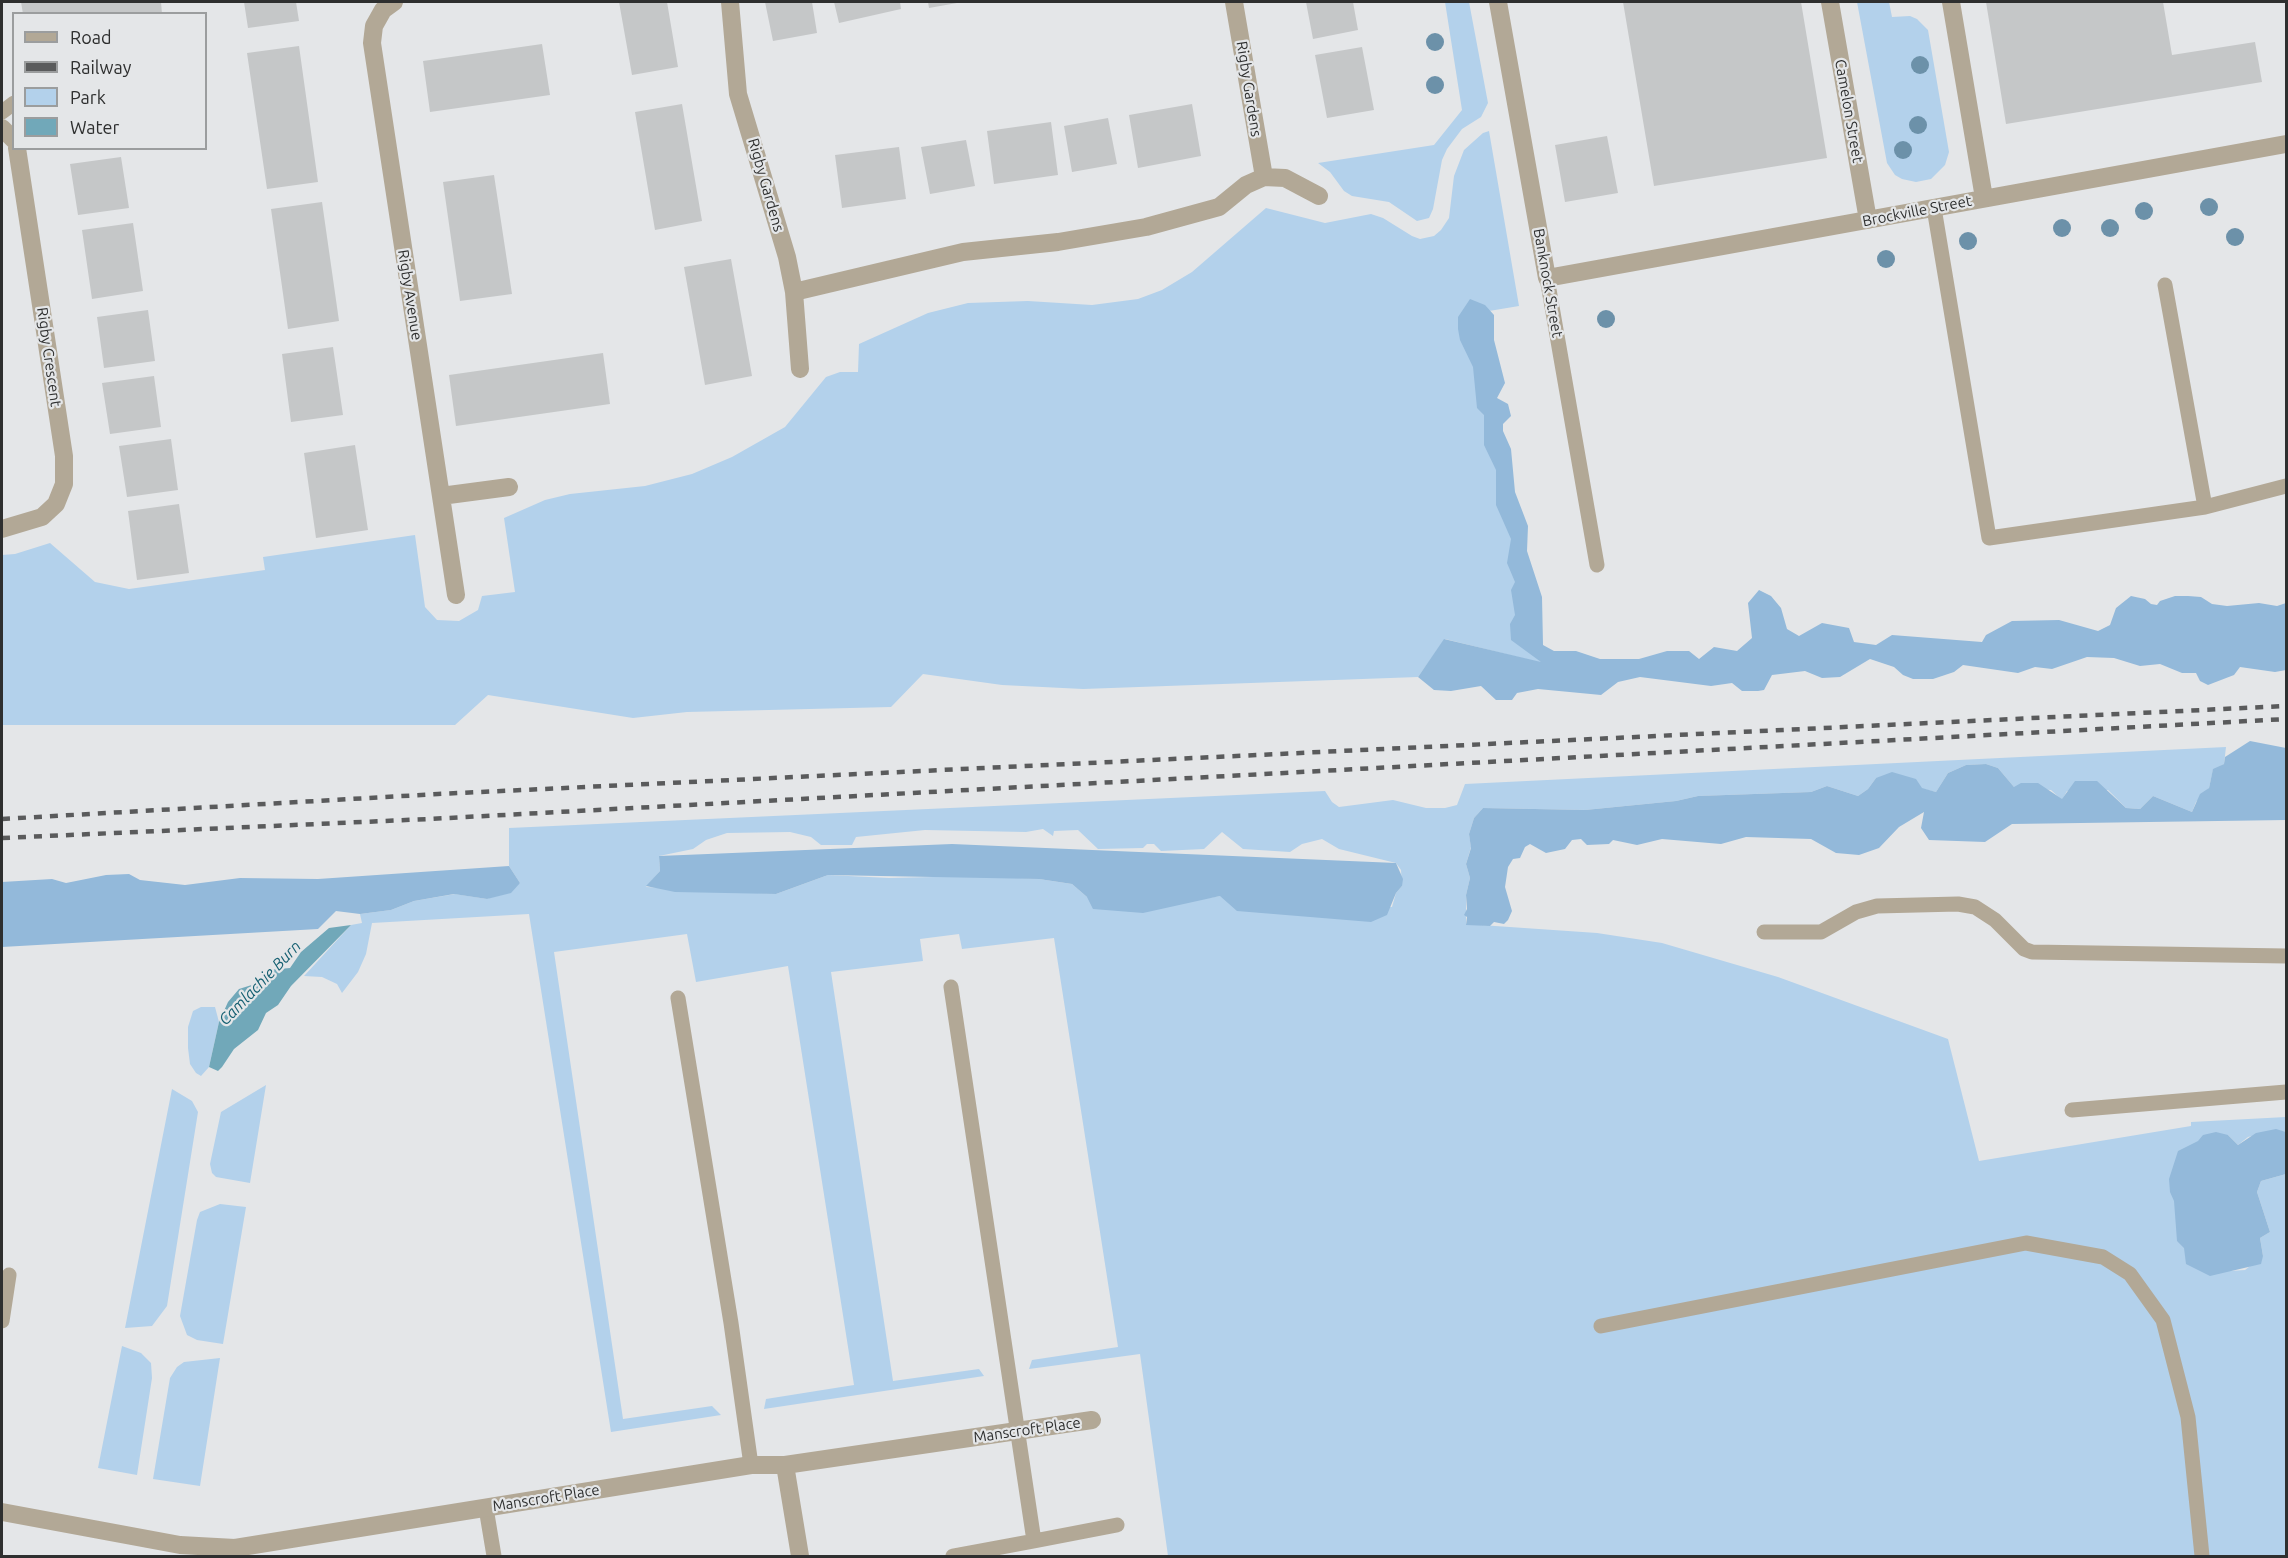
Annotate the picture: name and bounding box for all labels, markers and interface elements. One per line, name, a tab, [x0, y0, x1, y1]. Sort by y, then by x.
legend	[12, 12, 207, 150]
text: Road	[70, 27, 112, 47]
street label: Rigby Gardens	[1233, 40, 1265, 138]
text: Railway	[70, 57, 131, 77]
street label: Camelon Street	[1831, 58, 1867, 164]
text: Park	[70, 87, 106, 107]
text: Water	[70, 117, 119, 137]
street label: Rigby Gardens	[744, 136, 788, 234]
street label: Brockville Street	[1861, 192, 1973, 230]
street label: Banknock Street	[1530, 227, 1566, 339]
street label: Rigby Avenue	[394, 248, 426, 342]
street label: Rigby Crescent	[33, 306, 65, 408]
water label: Camlachie Burn	[215, 937, 305, 1029]
street label: Manscroft Place	[972, 1414, 1082, 1446]
street label: Manscroft Place	[491, 1481, 601, 1515]

